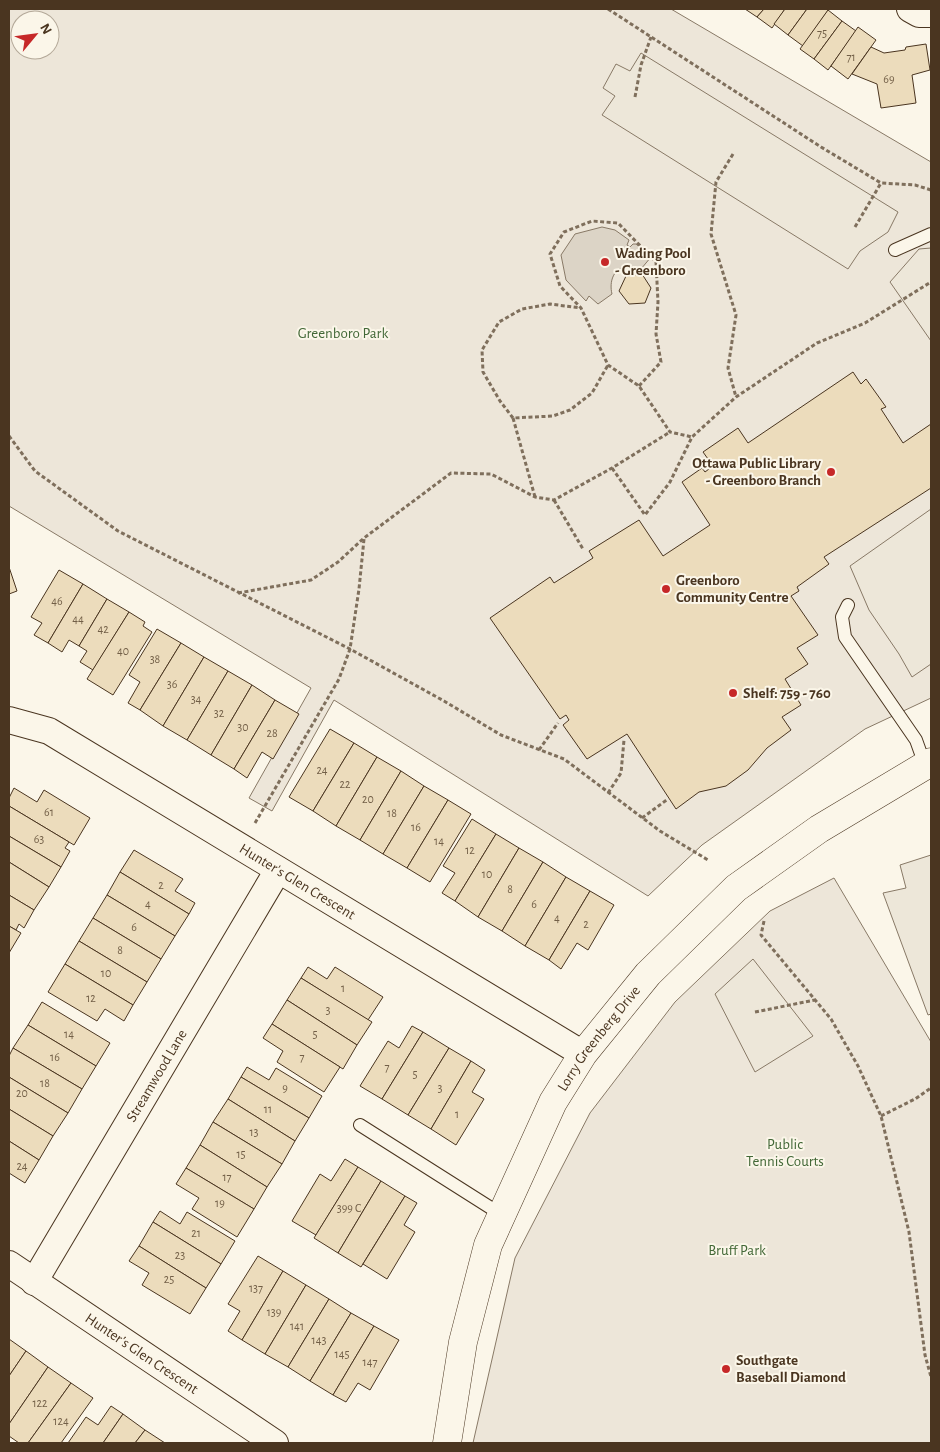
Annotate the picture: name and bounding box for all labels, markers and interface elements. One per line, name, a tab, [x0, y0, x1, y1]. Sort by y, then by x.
north arrow	[10, 10, 60, 60]
text: N	[37, 22, 54, 37]
house number: 75	[817, 27, 827, 39]
house number: 71	[846, 51, 856, 63]
house number: 69	[883, 73, 895, 85]
place label: Wading Pool - Greenboro	[615, 246, 691, 278]
marker: Wading Pool - Greenboro	[599, 256, 611, 268]
park label: Greenboro Park	[298, 326, 388, 341]
place label: Ottawa Public Library - Greenboro Branch	[692, 456, 821, 488]
marker: Ottawa Public Library - Greenboro Branch	[825, 466, 837, 478]
place label: Greenboro Community Centre	[676, 573, 789, 605]
marker: Greenboro Community Centre	[660, 583, 672, 595]
house number: 46	[51, 595, 63, 607]
house number: 44	[72, 613, 84, 625]
house number: 42	[97, 623, 109, 635]
house number: 40	[117, 645, 129, 657]
house number: 38	[150, 653, 161, 665]
house number: 36	[167, 678, 178, 690]
place label: Shelf: 759 - 760	[743, 686, 831, 701]
marker: Shelf: 759 - 760	[727, 687, 739, 699]
house number: 34	[191, 693, 202, 705]
house number: 32	[214, 707, 225, 719]
house number: 30	[237, 721, 249, 733]
house number: 28	[266, 727, 278, 739]
house number: 24	[316, 764, 328, 776]
house number: 22	[340, 778, 351, 790]
house number: 20	[362, 793, 374, 805]
house number: 61	[44, 806, 54, 818]
house number: 18	[387, 807, 397, 819]
house number: 16	[411, 821, 421, 833]
house number: 63	[34, 833, 44, 845]
house number: 14	[434, 835, 444, 847]
street label: Hunter's Glen Crescent	[237, 841, 358, 923]
house number: 12	[465, 844, 475, 856]
house number: 10	[482, 868, 492, 880]
house number: 2	[158, 879, 164, 891]
house number: 8	[507, 883, 513, 895]
house number: 4	[145, 898, 151, 910]
house number: 6	[531, 898, 537, 910]
house number: 4	[554, 912, 560, 924]
house number: 2	[583, 918, 589, 930]
house number: 6	[131, 921, 137, 933]
house number: 8	[117, 944, 123, 956]
house number: 10	[101, 967, 111, 979]
house number: 1	[341, 982, 345, 994]
street label: Lorry Greenberg Drive	[555, 983, 643, 1094]
house number: 12	[86, 992, 96, 1004]
house number: 3	[326, 1004, 331, 1016]
street label: Streamwood Lane	[124, 1027, 190, 1125]
house number: 14	[64, 1028, 74, 1040]
house number: 5	[312, 1028, 318, 1040]
house number: 16	[50, 1051, 60, 1063]
house number: 7	[299, 1051, 305, 1063]
house number: 7	[384, 1061, 390, 1073]
house number: 5	[412, 1068, 418, 1080]
house number: 18	[40, 1077, 50, 1089]
house number: 9	[282, 1082, 288, 1094]
house number: 3	[438, 1082, 443, 1094]
house number: 20	[16, 1087, 28, 1099]
house number: 11	[264, 1103, 272, 1115]
house number: 1	[455, 1108, 459, 1120]
house number: 13	[249, 1126, 259, 1138]
park label: Public Tennis Courts	[746, 1137, 824, 1169]
house number: 15	[236, 1148, 246, 1160]
house number: 24	[16, 1160, 28, 1172]
house number: 17	[222, 1171, 232, 1183]
house number: 19	[215, 1197, 225, 1209]
house number: 399 C	[337, 1202, 361, 1214]
house number: 21	[191, 1227, 201, 1239]
park label: Bruff Park	[708, 1243, 766, 1258]
house number: 23	[175, 1249, 185, 1261]
house number: 25	[164, 1273, 174, 1285]
house number: 137	[249, 1282, 263, 1294]
house number: 139	[267, 1306, 282, 1318]
street label: Hunter's Glen Crescent	[82, 1311, 201, 1397]
house number: 141	[290, 1320, 304, 1332]
house number: 143	[312, 1334, 326, 1346]
house number: 145	[335, 1348, 349, 1360]
place label: Southgate Baseball Diamond	[736, 1353, 846, 1385]
house number: 147	[363, 1356, 377, 1368]
marker: Southgate Baseball Diamond	[720, 1363, 732, 1375]
house number: 122	[32, 1397, 48, 1409]
house number: 124	[53, 1415, 69, 1427]

